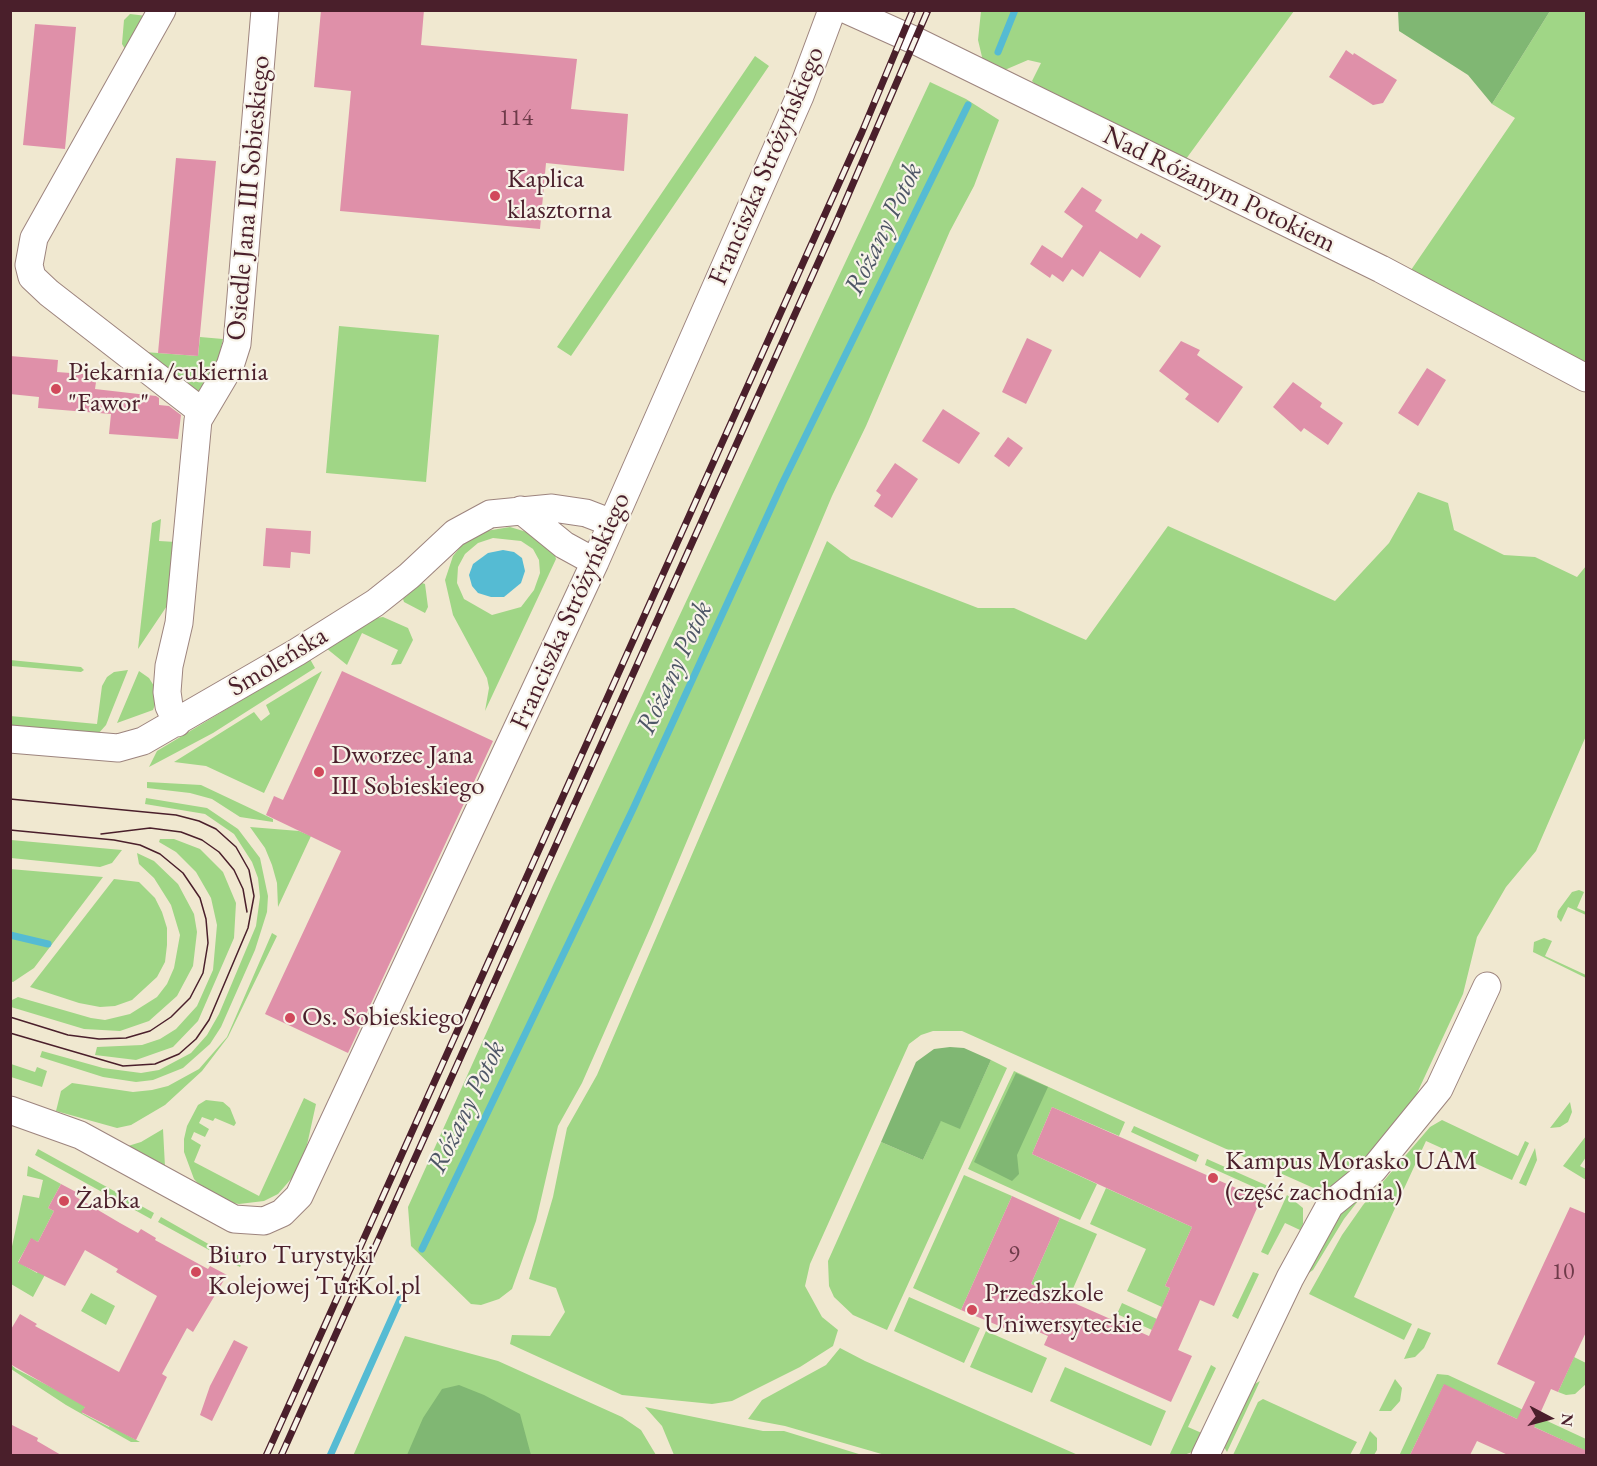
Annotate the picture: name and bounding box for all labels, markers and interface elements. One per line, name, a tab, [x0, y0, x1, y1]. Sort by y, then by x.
street label: Franciszka Stróżyńskiego	[702, 42, 832, 290]
street label: Osiedle Jana III Sobieskiego	[220, 54, 278, 342]
house number: 114	[499, 104, 533, 132]
street label: Nad Różanym Potokiem	[1097, 120, 1341, 260]
water label: Różany Potok	[838, 157, 930, 301]
place label: Kaplica klasztorna	[507, 164, 612, 227]
marker: Kaplica klasztorna	[488, 189, 502, 203]
place label: Piekarnia/cukiernia "Fawor"	[68, 357, 268, 420]
marker: Piekarnia/cukiernia "Fawor"	[49, 382, 63, 396]
street label: Franciszka Stróżyńskiego	[504, 487, 638, 735]
water label: Różany Potok	[630, 596, 720, 740]
street label: Smoleńska	[223, 620, 333, 704]
place label: Dworzec Jana III Sobieskiego	[331, 740, 485, 803]
marker: Dworzec Jana III Sobieskiego	[312, 765, 326, 779]
place label: Os. Sobieskiego	[302, 1002, 464, 1034]
marker: Os. Sobieskiego	[283, 1011, 297, 1025]
water label: Różany Potok	[421, 1035, 513, 1179]
place label: Kampus Morasko UAM (część zachodnia)	[1225, 1146, 1478, 1209]
marker: Kampus Morasko UAM (część zachodnia)	[1206, 1171, 1220, 1185]
place label: Żabka	[76, 1185, 140, 1217]
marker: Żabka	[57, 1194, 71, 1208]
place label: Biuro Turystyki Kolejowej TurKol.pl	[208, 1240, 421, 1303]
house number: 9	[1008, 1241, 1020, 1269]
house number: 10	[1551, 1258, 1575, 1286]
marker: Biuro Turystyki Kolejowej TurKol.pl	[189, 1265, 203, 1279]
place label: Przedszkole Uniwersyteckie	[984, 1278, 1142, 1341]
marker: Przedszkole Uniwersyteckie	[965, 1303, 979, 1317]
north arrow	[1519, 1388, 1579, 1448]
text: N	[1556, 1412, 1579, 1427]

